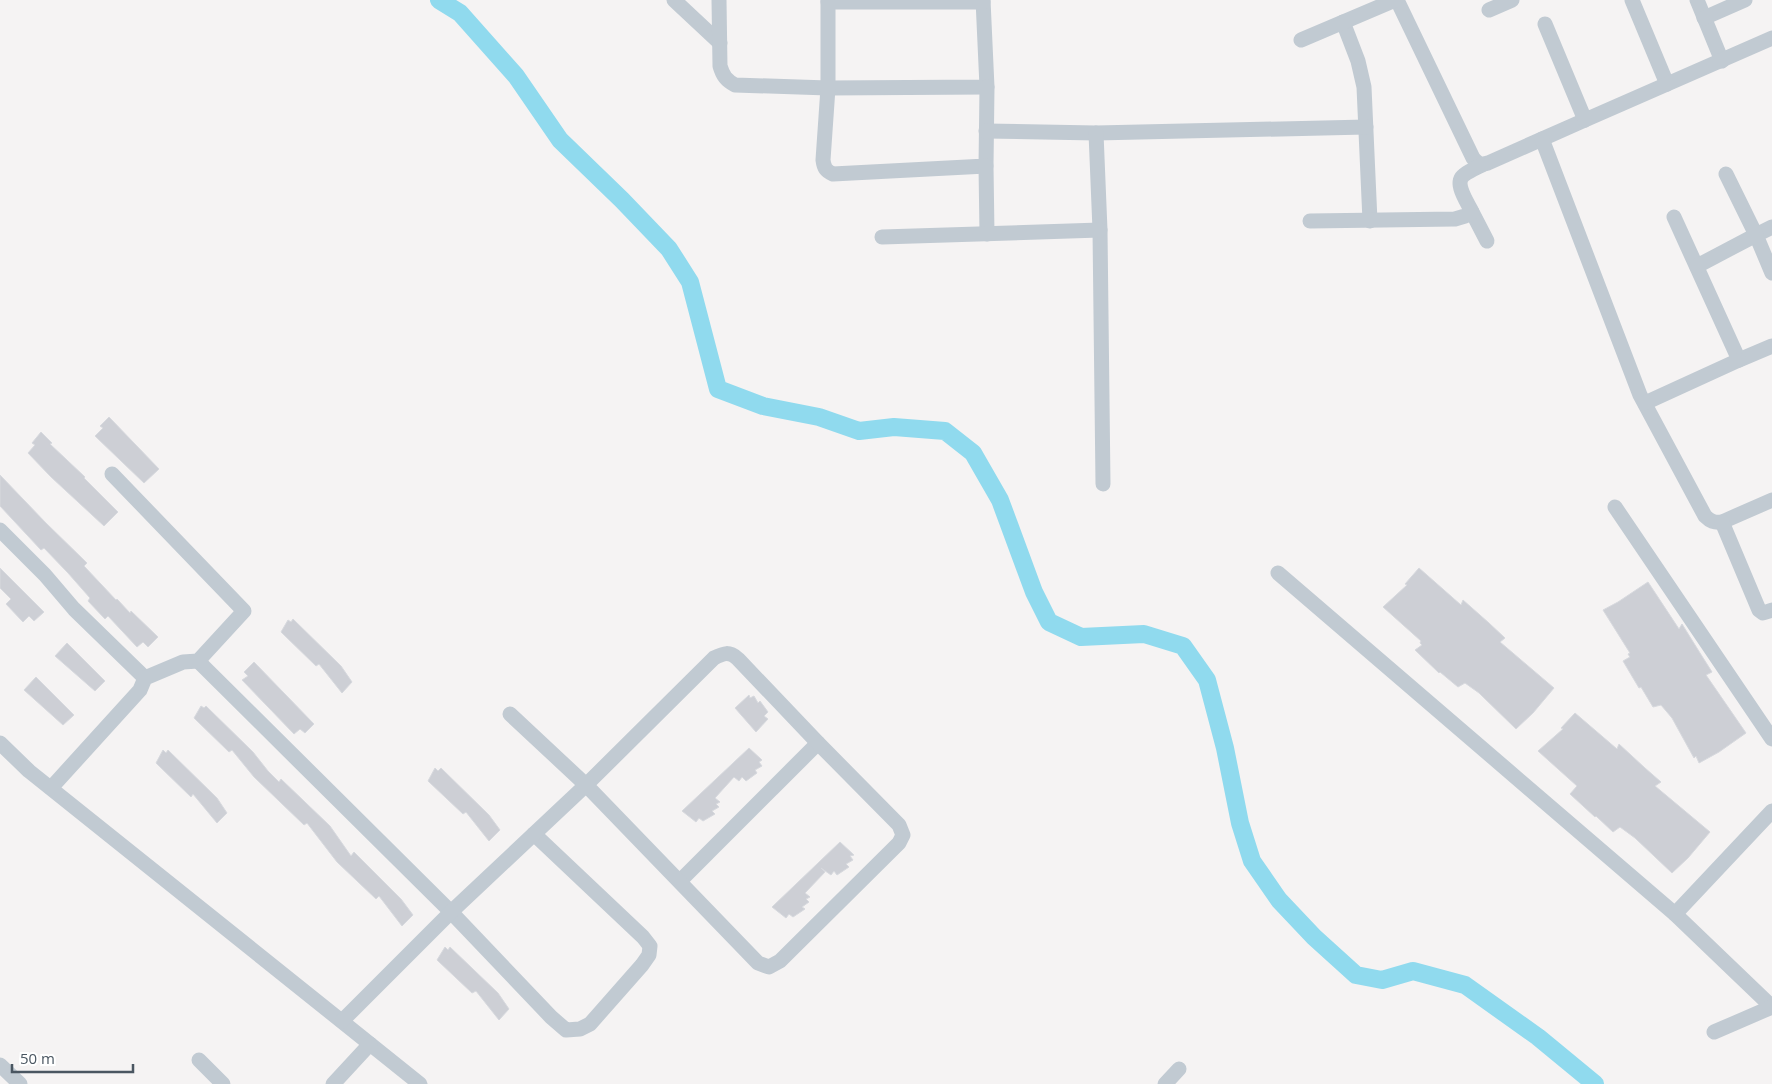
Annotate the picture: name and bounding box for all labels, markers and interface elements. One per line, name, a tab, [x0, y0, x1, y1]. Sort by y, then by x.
scale bar	[12, 1042, 134, 1074]
text: 50 m	[20, 1048, 55, 1068]

